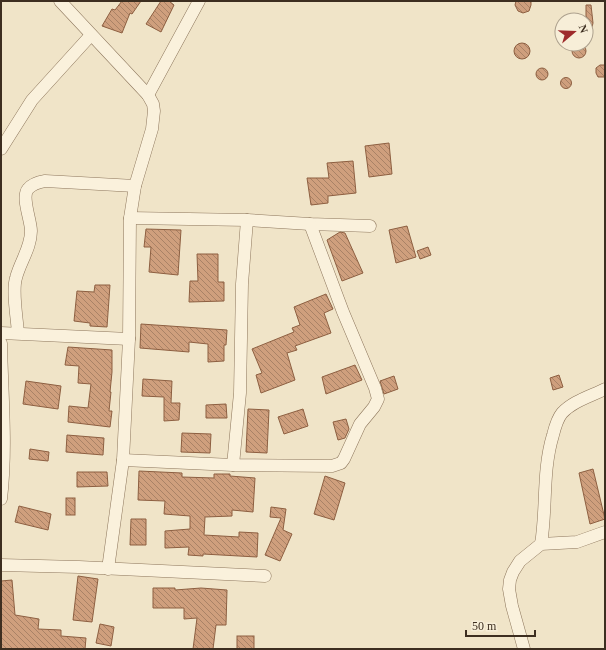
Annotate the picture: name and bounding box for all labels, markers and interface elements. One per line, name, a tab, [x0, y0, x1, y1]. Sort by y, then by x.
north arrow	[554, 12, 594, 52]
text: N	[576, 23, 590, 35]
scale bar	[466, 612, 535, 638]
text: 50 m	[472, 619, 497, 633]

